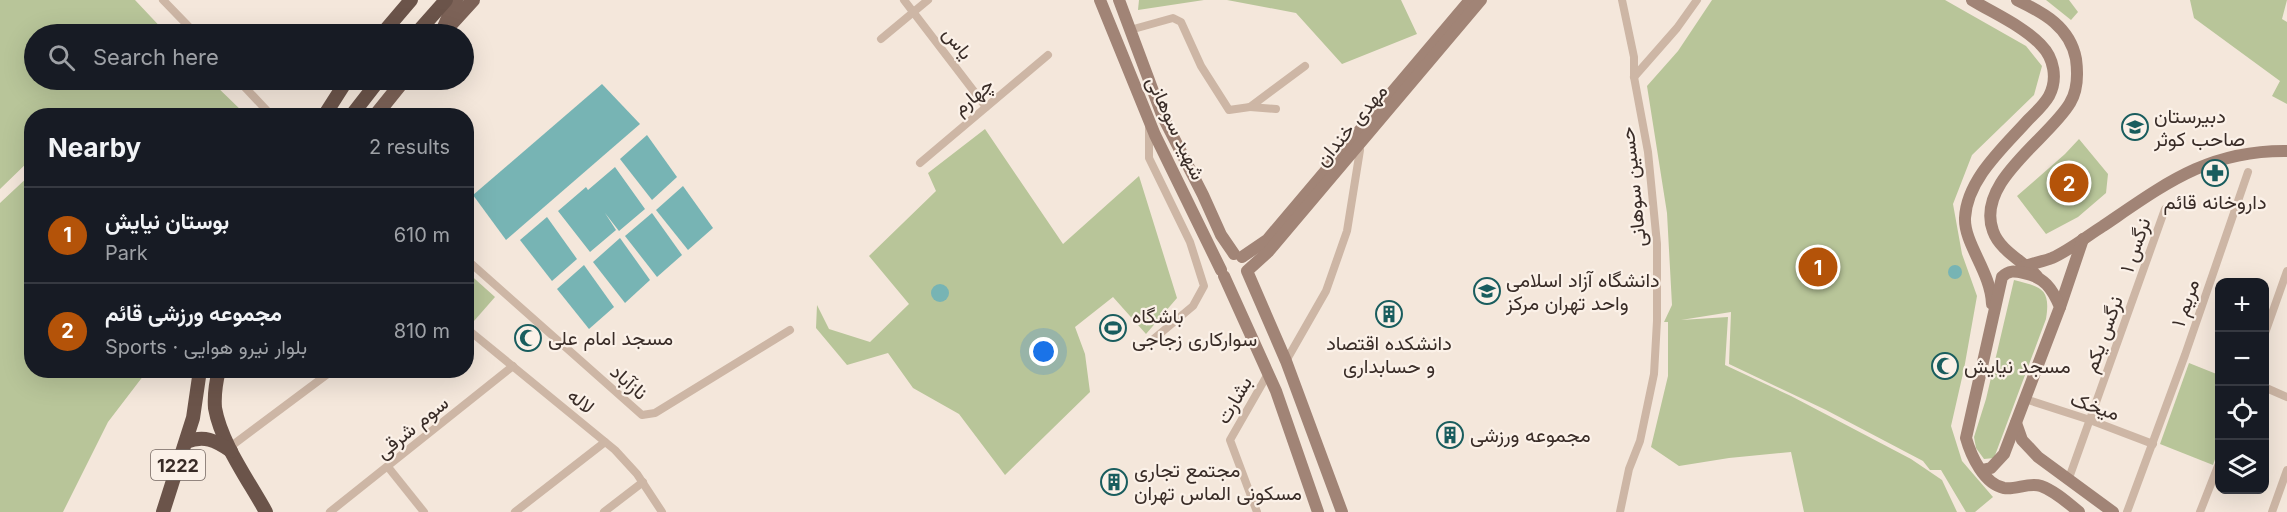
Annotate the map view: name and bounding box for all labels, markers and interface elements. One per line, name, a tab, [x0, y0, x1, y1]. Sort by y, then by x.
street label: یاس	[938, 22, 978, 64]
search box	[24, 24, 474, 90]
icon: search	[45, 41, 78, 74]
text: Search here	[93, 44, 219, 70]
street label: چهارم	[948, 72, 1000, 121]
street label: شهید سوهانی	[1141, 72, 1210, 184]
street label: مهدی خندان	[1310, 79, 1393, 172]
place label: دبيرستان صاحب كوثر	[2153, 104, 2245, 152]
school or university icon: دبيرستان صاحب كوثر	[2120, 112, 2150, 142]
street label: حسین سوهانی	[1615, 126, 1652, 248]
text: Nearby	[48, 132, 141, 163]
text: 2 results	[369, 135, 450, 159]
pharmacy icon: داروخانه قائم	[2200, 158, 2230, 188]
pin: 2	[2050, 160, 2088, 206]
place label: داروخانه قائم	[2163, 190, 2267, 215]
text: بوستان نیایش	[105, 208, 229, 234]
street label: نرگس ۱	[2114, 214, 2157, 276]
text: 1	[63, 223, 72, 247]
text: 610 m	[394, 223, 450, 247]
text: Park	[105, 241, 148, 265]
pin: 1	[1798, 244, 1838, 290]
place label: دانشگاه آزاد اسلامی واحد تهران مرکز	[1505, 268, 1660, 316]
school or university icon: دانشگاه آزاد اسلامی واحد تهران مرکز	[1472, 276, 1502, 306]
street label: مریم ۱	[2166, 276, 2205, 330]
map controls	[2215, 278, 2269, 494]
button: +	[2215, 278, 2269, 332]
street label: نرگس یکم	[2078, 292, 2129, 376]
building icon: دانشکده اقتصاد و حسابداری	[1374, 299, 1404, 329]
text: مجموعه ورزشی قائم	[105, 300, 282, 326]
place label: باشگاه سواركاری زجاجی	[1132, 304, 1257, 352]
sports icon: باشگاه سواركاری زجاجی	[1098, 313, 1128, 343]
text: 2	[61, 319, 74, 343]
text: 810 m	[394, 319, 450, 343]
mosque icon: مسجد امام علی	[513, 323, 543, 353]
place label: مسجد امام علی	[548, 326, 673, 351]
place label: دانشکده اقتصاد و حسابداری	[1326, 331, 1452, 379]
button: −	[2215, 332, 2269, 386]
text: Sports · بلوار نیرو هوایی	[105, 335, 307, 359]
your location	[1029, 337, 1058, 366]
mosque icon: مسجد نیایش	[1930, 351, 1960, 381]
place label: مسجد نیایش	[1964, 354, 2071, 378]
street label: نازآباد	[605, 359, 653, 406]
street label: بشارت	[1211, 372, 1258, 428]
street label: لاله	[563, 383, 599, 419]
street label: میخک	[2067, 386, 2123, 426]
button: locate	[2215, 386, 2269, 440]
street label: سوم شرقی	[371, 390, 454, 464]
building icon: مجموعه ورزشی	[1435, 420, 1465, 450]
place label: مجموعه ورزشی	[1470, 423, 1591, 448]
button: layers	[2215, 440, 2269, 494]
road number: 1222	[151, 450, 205, 480]
place label: مجتمع تجاری مسکونی الماس تهران	[1134, 458, 1302, 506]
building icon: مجتمع تجاری مسکونی الماس تهران	[1099, 467, 1129, 497]

